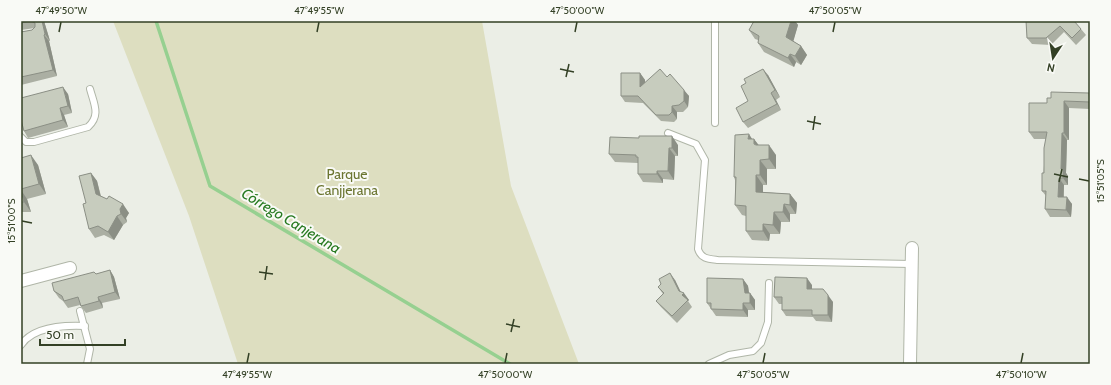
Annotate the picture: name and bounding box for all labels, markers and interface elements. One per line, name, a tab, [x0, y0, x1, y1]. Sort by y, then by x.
text: 47°49'50"W	[35, 4, 87, 17]
text: 47°49'55"W	[294, 4, 345, 17]
text: 47°50'00"W	[550, 4, 605, 17]
text: 47°50'05"W	[809, 4, 862, 17]
north arrow	[1033, 38, 1073, 78]
text: N	[1046, 60, 1056, 75]
text: 15°51'05"S	[1094, 159, 1107, 203]
park label: Parque Canjjerana	[316, 165, 378, 199]
water label: Córrego Canjerana	[238, 184, 344, 258]
text: 15°51'00"S	[5, 198, 18, 244]
scale bar	[40, 321, 125, 347]
text: 50 m	[46, 327, 74, 342]
text: 47°49'55"W	[222, 368, 273, 381]
text: 47°50'00"W	[478, 368, 533, 381]
text: 47°50'05"W	[737, 368, 790, 381]
text: 47°50'10"W	[996, 368, 1047, 381]

